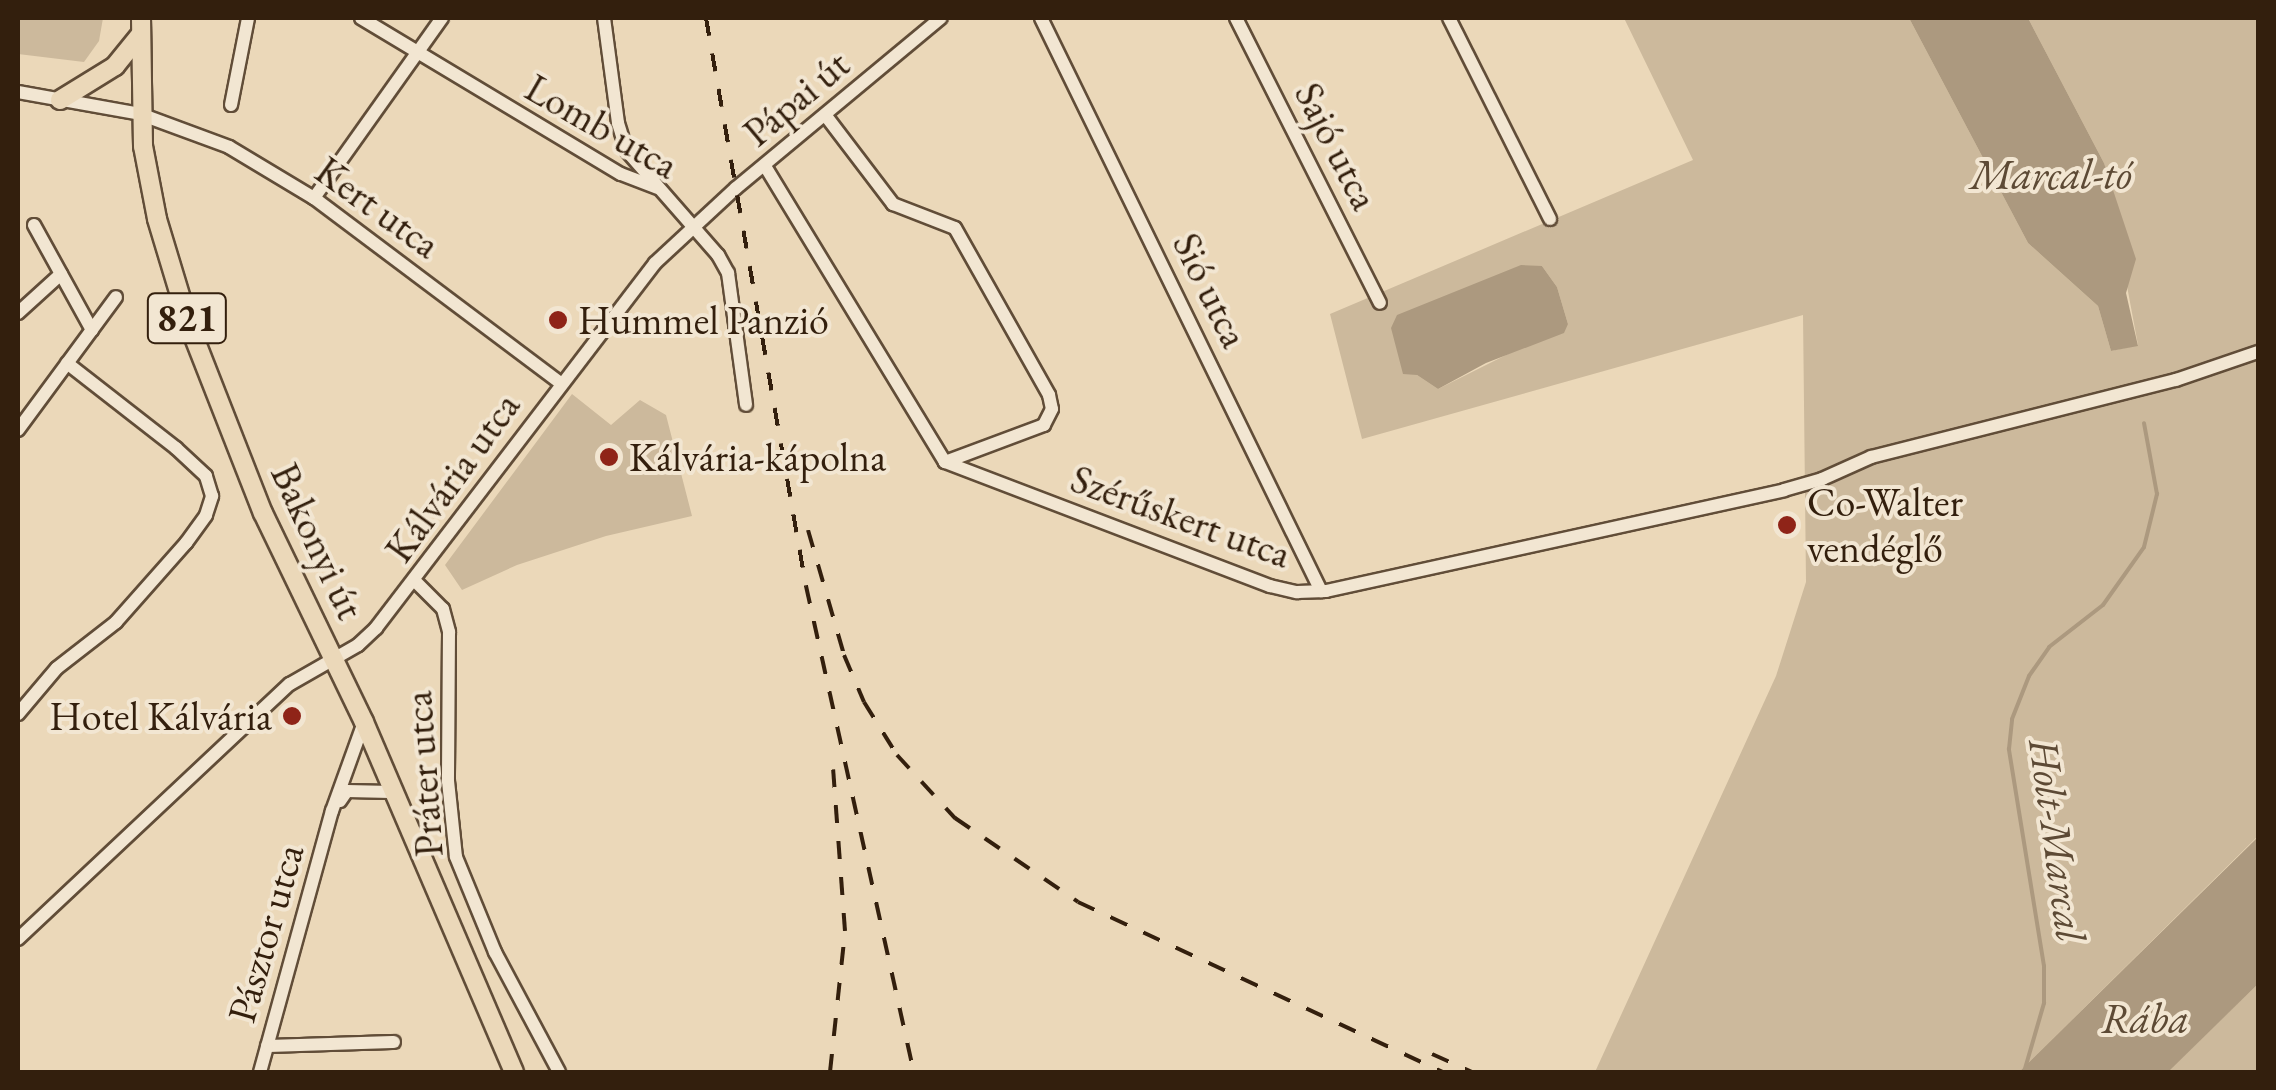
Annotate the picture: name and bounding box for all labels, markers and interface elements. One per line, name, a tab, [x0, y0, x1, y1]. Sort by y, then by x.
street label: Pápai út	[733, 40, 859, 156]
street label: Lomb utca	[517, 63, 687, 189]
street label: Sajó utca	[1285, 74, 1389, 218]
street label: Kert utca	[306, 146, 450, 268]
water label: Marcal-tó	[1970, 150, 2132, 200]
street label: Sió utca	[1163, 225, 1259, 355]
road number: 821	[144, 285, 230, 351]
place label: Hummel Panzió	[578, 296, 829, 344]
marker: Hummel Panzió	[547, 309, 569, 331]
street label: Kálvária utca	[374, 383, 530, 571]
place label: Kálvária-kápolna	[629, 433, 886, 481]
marker: Kálvária-kápolna	[598, 446, 620, 468]
street label: Szérűskert utca	[1065, 454, 1297, 578]
street label: Bakonyi út	[261, 455, 375, 627]
place label: Co-Walter vendéglő	[1807, 478, 1963, 572]
marker: Co-Walter vendéglő	[1776, 514, 1798, 536]
street label: Práter utca	[393, 689, 453, 859]
place label: Hotel Kálvária	[49, 692, 272, 740]
marker: Hotel Kálvária	[281, 705, 303, 727]
water label: Holt-Marcal	[2018, 735, 2096, 945]
street label: Pásztor utca	[217, 838, 313, 1028]
water label: Rába	[2101, 994, 2189, 1044]

